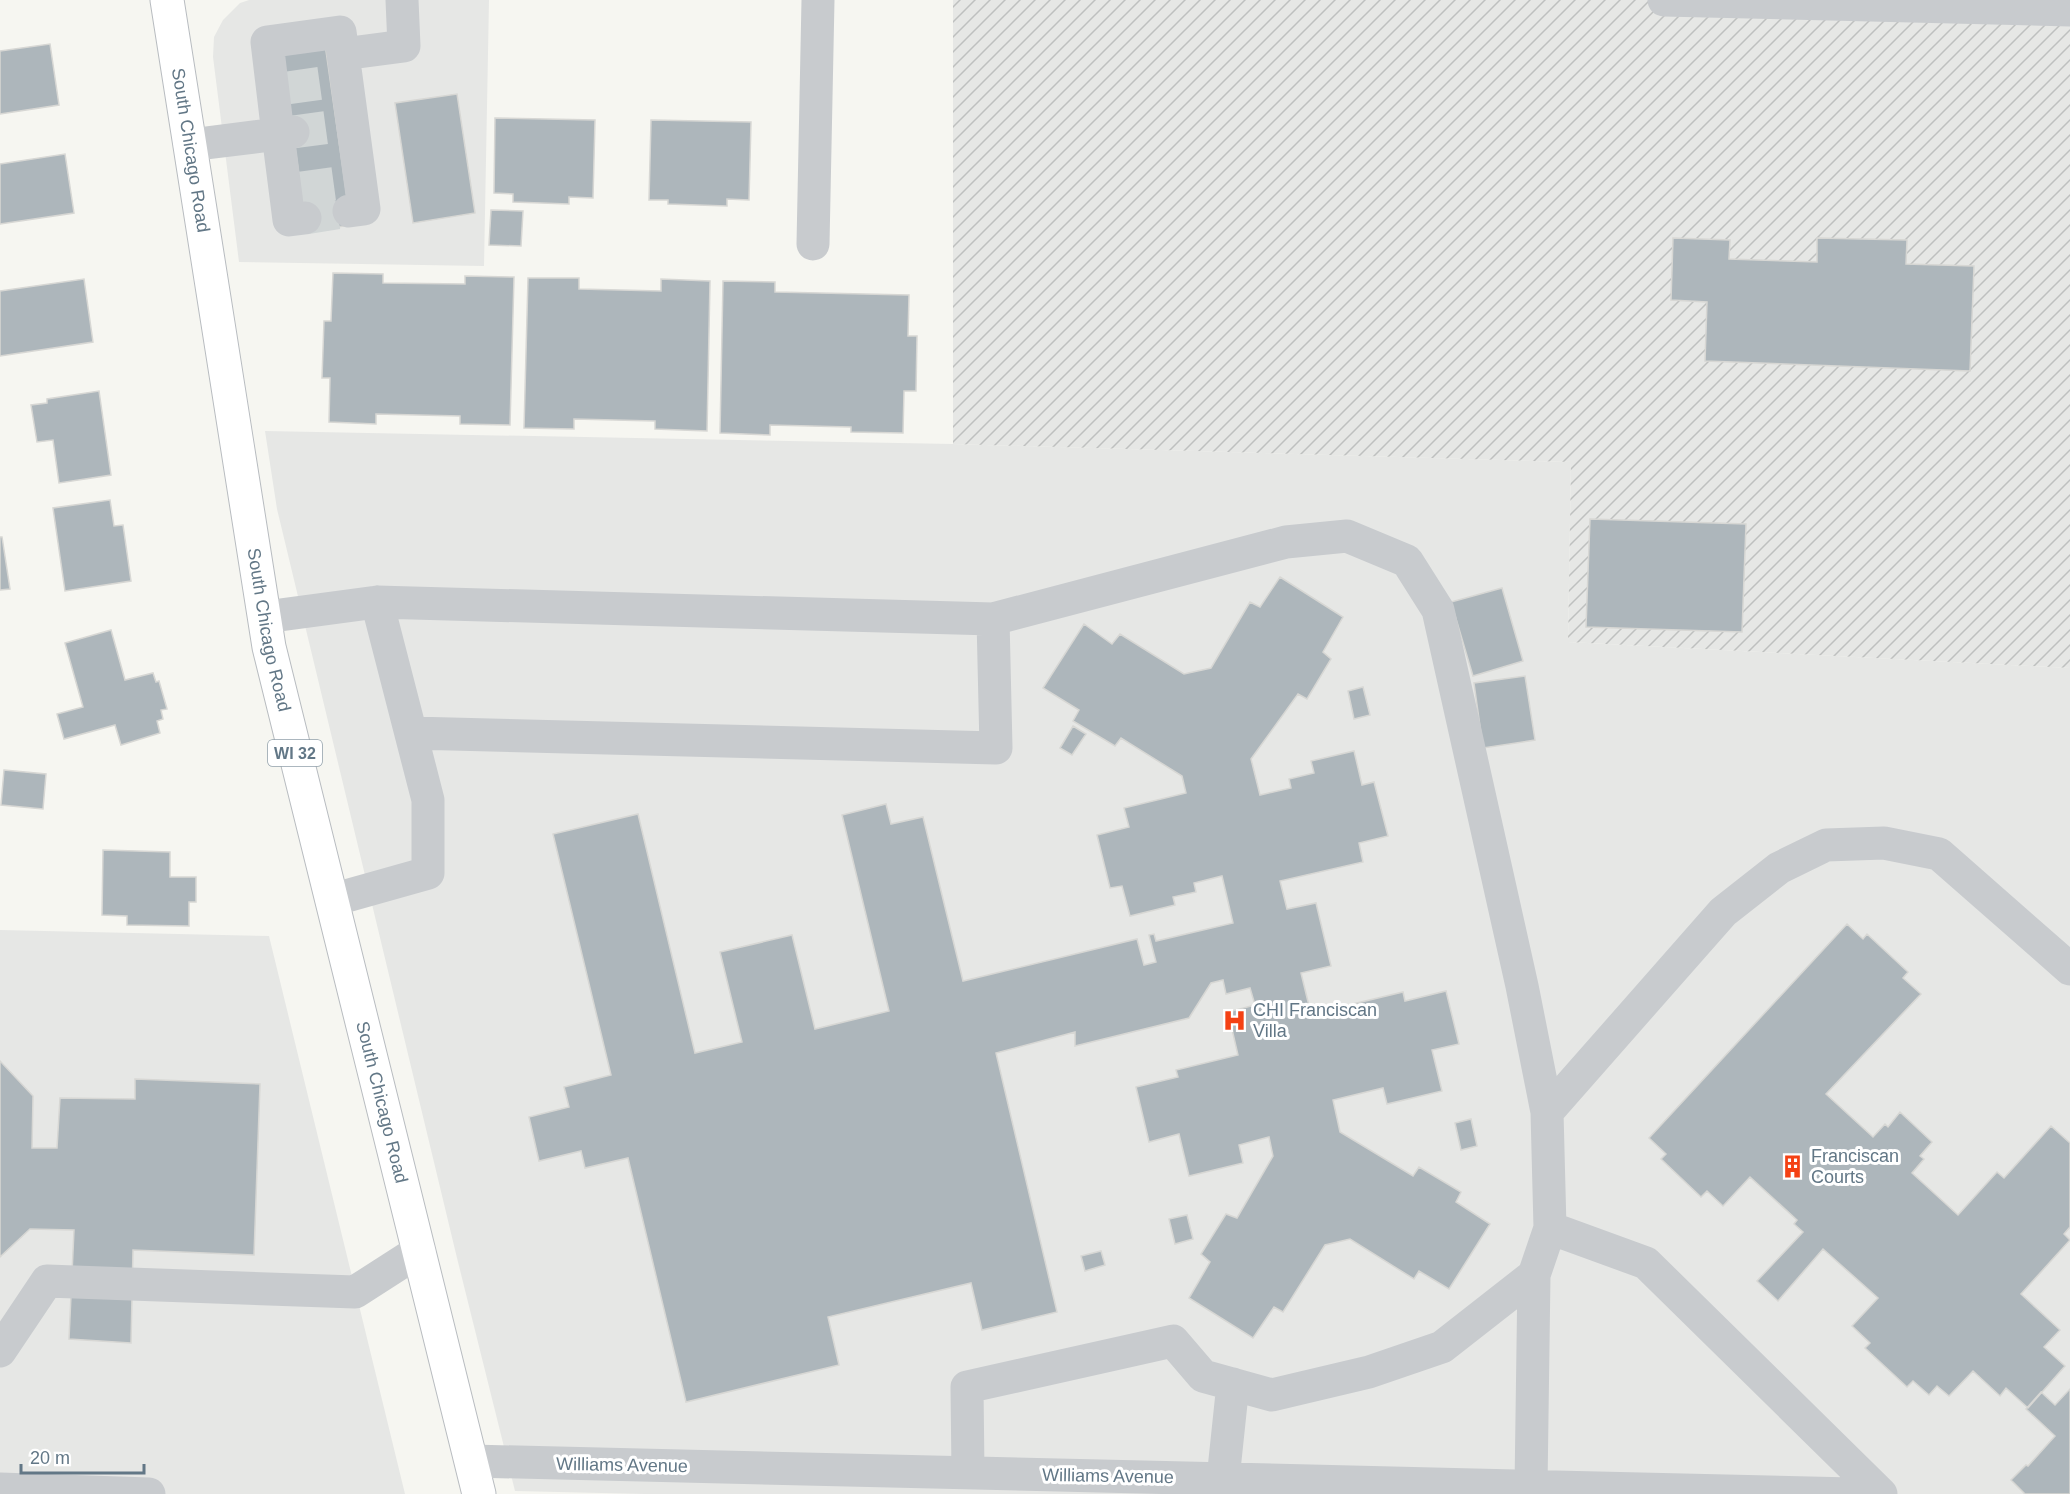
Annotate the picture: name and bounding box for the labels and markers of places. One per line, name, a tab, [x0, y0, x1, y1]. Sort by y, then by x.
place label: CHI Franciscan Villa	[1253, 1000, 1377, 1041]
hospital icon: CHI Franciscan Villa	[1222, 1007, 1248, 1033]
place label: Franciscan Courts	[1811, 1146, 1899, 1187]
building icon: Franciscan Courts	[1780, 1153, 1806, 1179]

